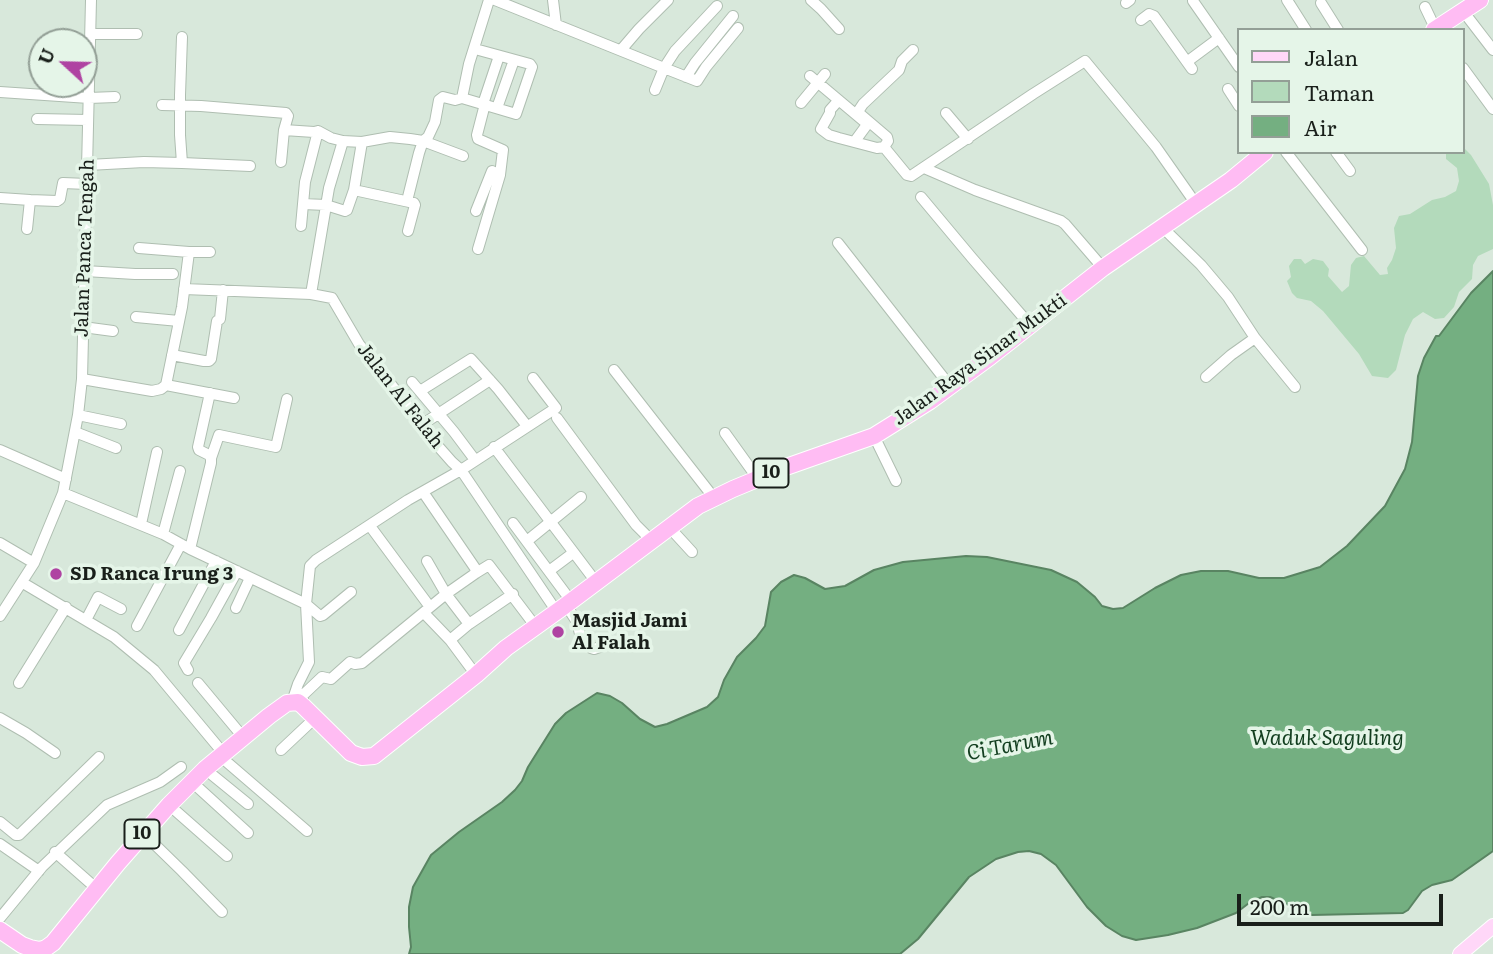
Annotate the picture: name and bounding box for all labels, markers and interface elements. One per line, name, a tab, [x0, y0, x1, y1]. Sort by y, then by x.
north arrow	[28, 28, 98, 98]
legend	[1238, 28, 1465, 154]
text: Jalan	[1304, 41, 1358, 72]
text: U	[30, 44, 61, 68]
text: Taman	[1304, 76, 1375, 107]
text: Air	[1304, 111, 1336, 142]
street label: Jalan Panca Tengah	[70, 158, 100, 338]
street label: Jalan Raya Sinar Mukti	[889, 289, 1071, 431]
street label: Jalan Al Falah	[352, 339, 448, 453]
road number: 10	[754, 458, 788, 488]
place label: SD Ranca Irung 3	[70, 563, 233, 585]
marker: SD Ranca Irung 3	[48, 566, 64, 582]
place label: Masjid Jami Al Falah	[572, 610, 687, 654]
marker: Masjid Jami Al Falah	[550, 624, 566, 640]
water label: Ci Tarum	[965, 725, 1055, 767]
water label: Waduk Saguling	[1250, 726, 1404, 752]
road number: 10	[124, 820, 160, 848]
scale bar	[1241, 880, 1448, 924]
text: 200 m	[1250, 890, 1310, 921]

